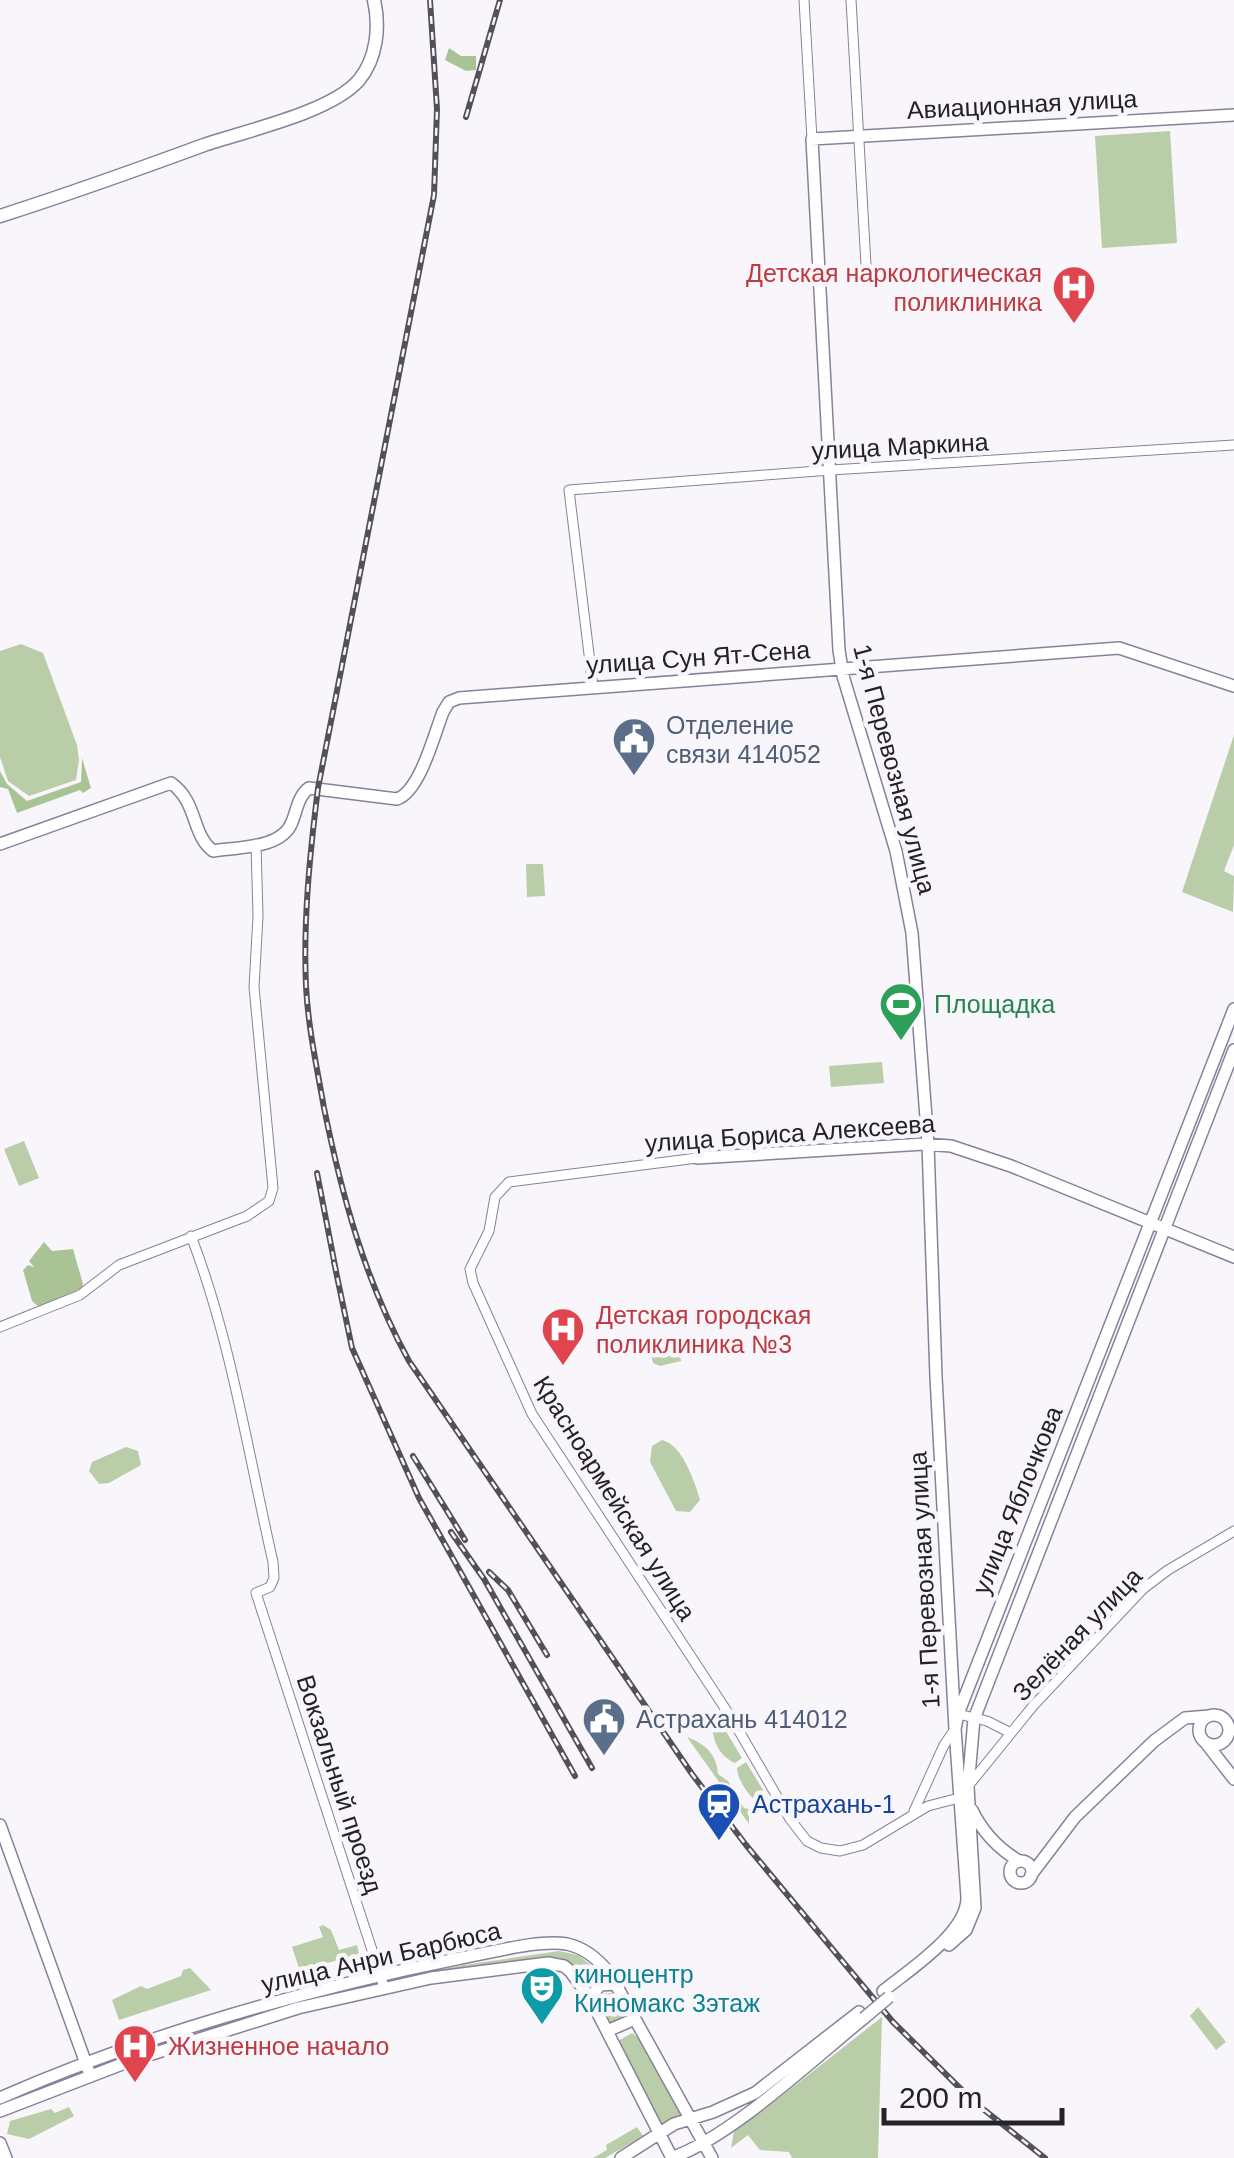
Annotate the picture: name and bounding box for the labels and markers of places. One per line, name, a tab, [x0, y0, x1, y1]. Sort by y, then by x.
place label: Детская наркологическая поликлиника	[746, 259, 1042, 316]
hospital icon: Детская наркологическая поликлиника	[1051, 264, 1097, 325]
place label: Отделение связи 414052	[666, 711, 821, 768]
public building icon: Отделение связи 414052	[611, 716, 657, 777]
sports icon: Площадка	[878, 981, 924, 1042]
place label: Площадка	[934, 990, 1055, 1018]
place label: Детская городская поликлиника №3	[596, 1301, 811, 1358]
hospital icon: Детская городская поликлиника №3	[540, 1306, 586, 1367]
public building icon: Астрахань 414012	[581, 1696, 627, 1757]
place label: Астрахань 414012	[636, 1705, 848, 1733]
station icon: Астрахань-1	[696, 1781, 742, 1842]
place label: Астрахань-1	[752, 1790, 896, 1818]
place label: киноцентр Киномакс 3этаж	[574, 1960, 760, 2017]
theatre icon: киноцентр Киномакс 3этаж	[519, 1965, 565, 2026]
hospital icon: Жизненное начало	[112, 2023, 158, 2084]
place label: Жизненное начало	[168, 2032, 389, 2060]

